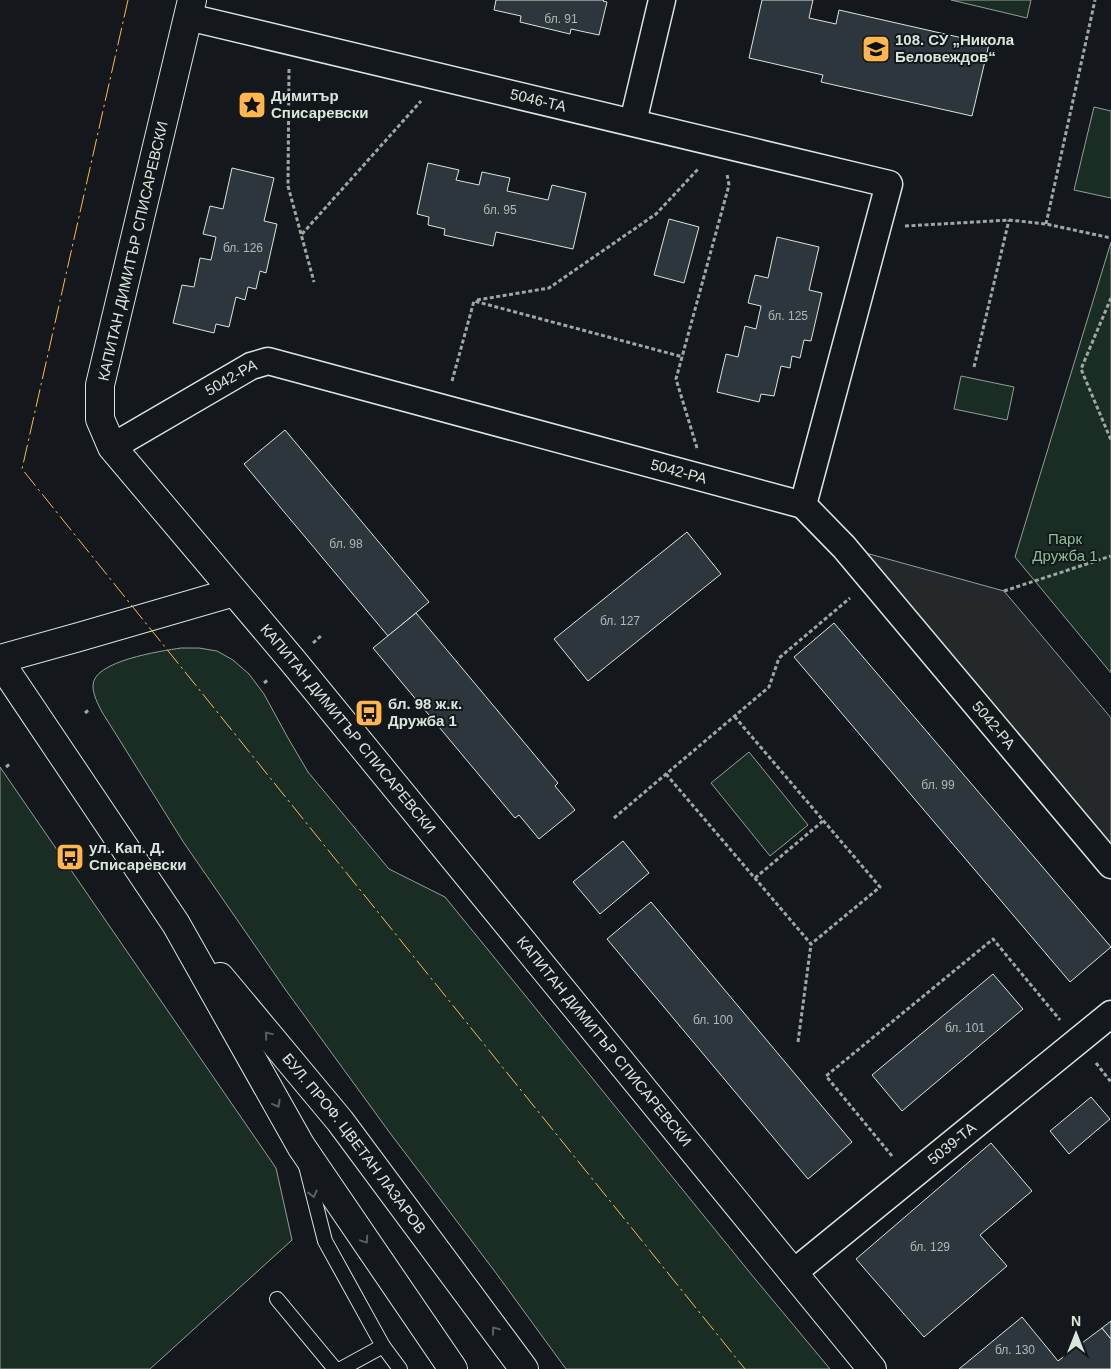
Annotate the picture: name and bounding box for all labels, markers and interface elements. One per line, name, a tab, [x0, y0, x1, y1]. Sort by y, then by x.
house number: бл. 91	[544, 12, 578, 26]
place label: 108. СУ „Никола Беловеждов“	[895, 31, 1015, 65]
school or university icon: 108. СУ „Никола Беловеждов“	[861, 34, 891, 64]
street label: 5046-ТА	[509, 85, 568, 115]
place label: Димитър Списаревски	[271, 87, 368, 121]
place icon: Димитър Списаревски	[237, 90, 267, 120]
street label: КАПИТАН ДИМИТЪР СПИСАРЕВСКИ	[94, 119, 171, 382]
house number: бл. 95	[483, 203, 517, 217]
house number: бл. 126	[223, 241, 263, 255]
house number: бл. 125	[768, 309, 808, 323]
street label: 5042-РА	[202, 356, 259, 399]
street label: 5042-РА	[649, 455, 709, 487]
park label: Парк Дружба 1	[1032, 530, 1098, 564]
house number: бл. 98	[329, 537, 363, 551]
house number: бл. 127	[600, 614, 640, 628]
street label: КАПИТАН ДИМИТЪР СПИСАРЕВСКИ	[257, 620, 439, 837]
place label: бл. 98 ж.к. Дружба 1	[388, 695, 462, 729]
street label: 5042-РА	[969, 697, 1019, 752]
bus stop icon: бл. 98 ж.к. Дружба 1	[354, 698, 384, 728]
house number: бл. 99	[921, 778, 955, 792]
place label: ул. Кап. Д. Списаревски	[89, 839, 186, 873]
bus stop icon: ул. Кап. Д. Списаревски	[55, 842, 85, 872]
street label: КАПИТАН ДИМИТЪР СПИСАРЕВСКИ	[514, 933, 695, 1150]
house number: бл. 100	[693, 1013, 733, 1027]
house number: бл. 101	[945, 1021, 985, 1035]
one-way arrow	[265, 1031, 274, 1040]
street label: БУЛ. ПРОФ. ЦВЕТАН ЛАЗАРОВ	[279, 1050, 430, 1237]
one-way arrow	[271, 1098, 281, 1107]
street label: 5039-ТА	[924, 1119, 979, 1168]
one-way arrow	[307, 1189, 317, 1197]
one-way arrow	[359, 1234, 368, 1244]
house number: бл. 129	[910, 1240, 950, 1254]
north arrow	[1051, 1309, 1101, 1359]
text: N	[1071, 1313, 1081, 1329]
one-way arrow	[492, 1326, 501, 1336]
house number: бл. 130	[995, 1343, 1035, 1357]

